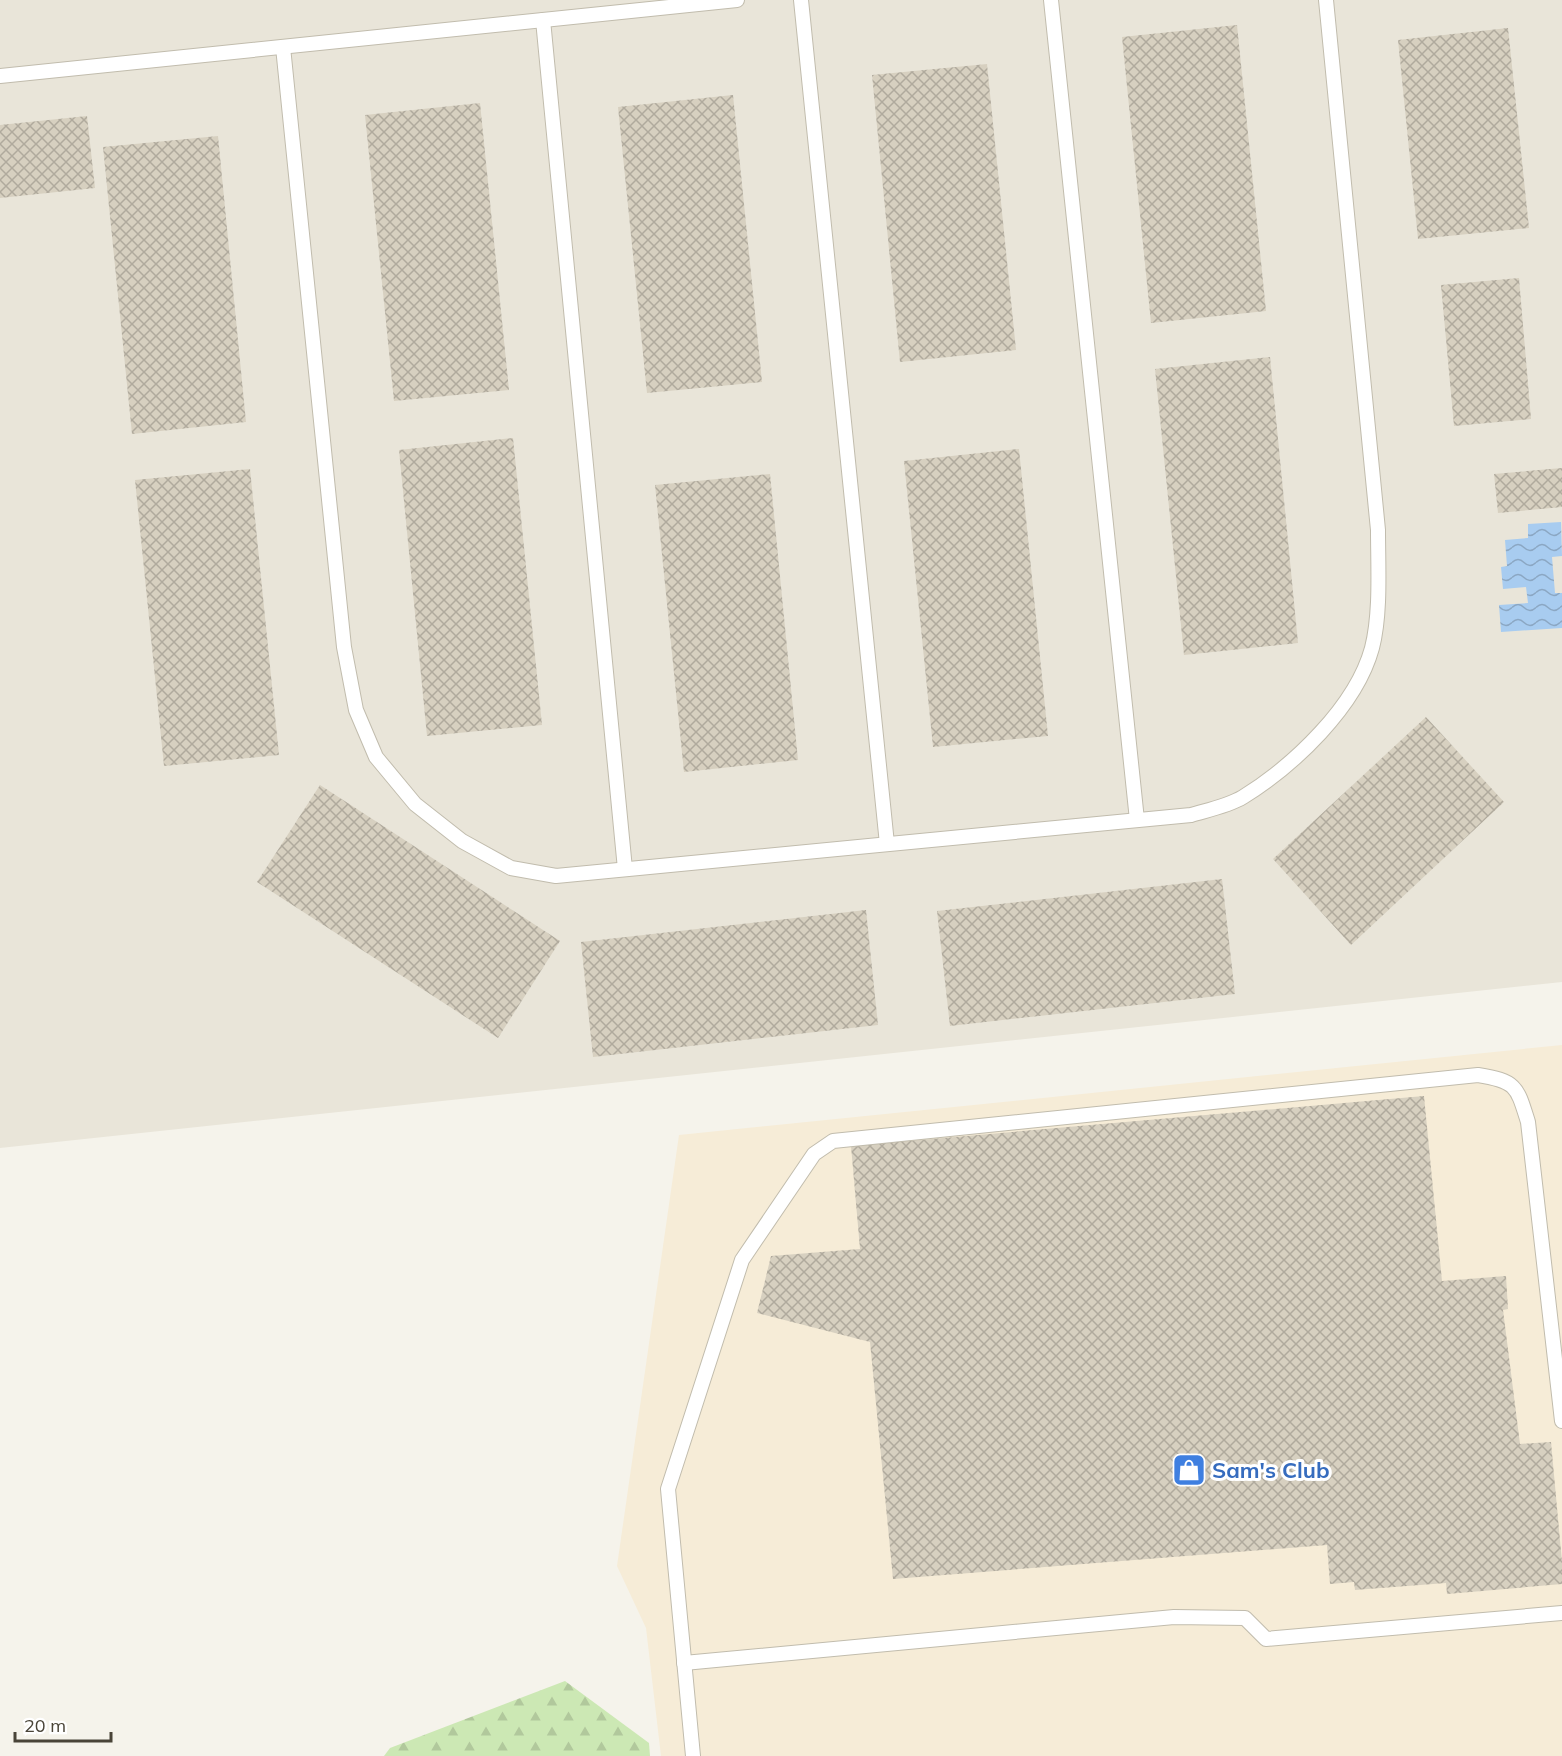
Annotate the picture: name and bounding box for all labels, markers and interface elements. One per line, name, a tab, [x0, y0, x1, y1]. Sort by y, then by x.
shop icon: Sam's Club	[1171, 1452, 1207, 1488]
place label: Sam's Club	[1212, 1456, 1330, 1484]
scale bar	[15, 1705, 111, 1743]
text: 20 m	[24, 1714, 66, 1737]

